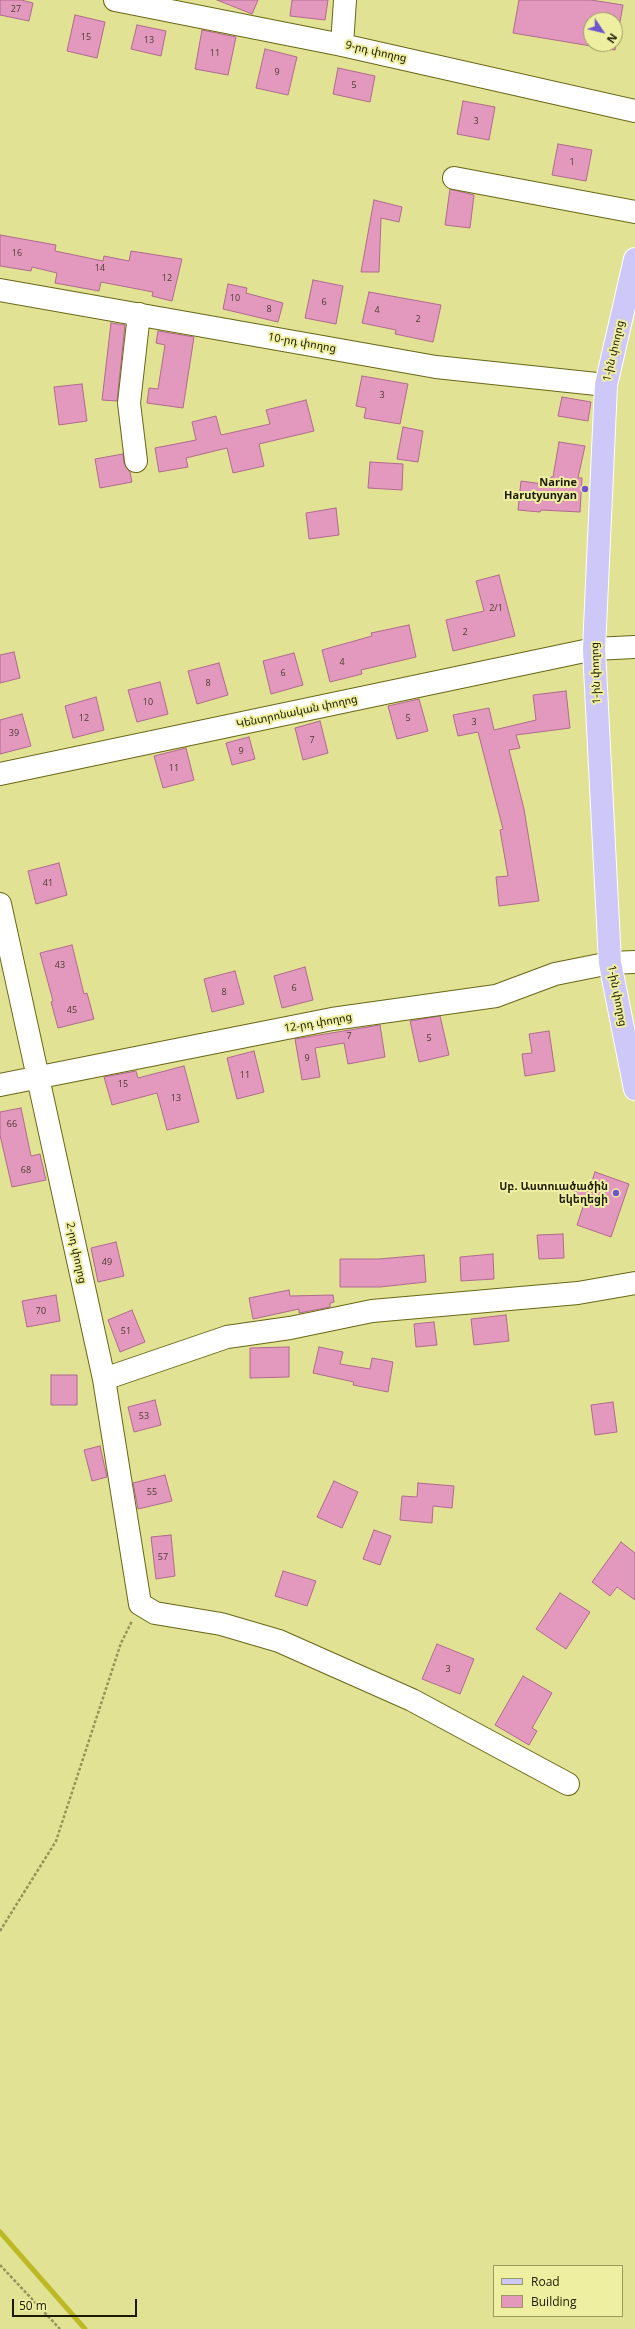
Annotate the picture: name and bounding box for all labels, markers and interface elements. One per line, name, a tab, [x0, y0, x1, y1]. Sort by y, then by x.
house number: 27	[11, 4, 21, 14]
north arrow	[583, 12, 623, 52]
text: N	[604, 31, 621, 47]
house number: 15	[81, 32, 91, 42]
house number: 13	[144, 35, 154, 45]
street label: 9-րդ փողոց	[344, 39, 408, 65]
house number: 11	[210, 48, 220, 58]
house number: 9	[274, 67, 280, 77]
house number: 5	[351, 80, 357, 90]
house number: 3	[473, 116, 479, 126]
house number: 1	[569, 157, 575, 167]
house number: 16	[12, 248, 22, 258]
house number: 14	[95, 263, 105, 273]
house number: 12	[162, 273, 172, 283]
house number: 10	[230, 293, 240, 303]
house number: 6	[321, 297, 327, 307]
house number: 8	[266, 304, 272, 314]
house number: 4	[374, 305, 380, 315]
house number: 2	[415, 314, 421, 324]
street label: 1-ին փողոց	[601, 319, 627, 383]
street label: 10-րդ փողոց	[267, 331, 337, 355]
house number: 3	[379, 390, 385, 400]
place label: Narine Harutyunyan	[504, 476, 577, 502]
marker: Narine Harutyunyan	[580, 484, 590, 494]
house number: 2/1	[489, 603, 503, 613]
house number: 2	[462, 627, 468, 637]
street label: 1-ին փողոց	[588, 642, 604, 704]
house number: 4	[339, 657, 345, 667]
house number: 6	[280, 668, 286, 678]
house number: 8	[205, 678, 211, 688]
street label: Կենտրոնական փողոց	[235, 693, 359, 731]
house number: 10	[143, 697, 153, 707]
house number: 12	[79, 713, 89, 723]
house number: 5	[405, 713, 411, 723]
house number: 3	[471, 717, 477, 727]
house number: 39	[9, 728, 19, 738]
house number: 7	[309, 735, 315, 745]
house number: 9	[238, 746, 244, 756]
house number: 11	[169, 763, 179, 773]
house number: 41	[43, 878, 53, 888]
house number: 43	[55, 960, 65, 970]
street label: 1-ին փողոց	[605, 964, 629, 1028]
house number: 6	[291, 983, 297, 993]
house number: 8	[221, 987, 227, 997]
house number: 45	[67, 1005, 77, 1015]
street label: 12-րդ փողոց	[283, 1011, 353, 1035]
house number: 7	[346, 1031, 352, 1041]
house number: 5	[426, 1033, 432, 1043]
house number: 9	[304, 1053, 310, 1063]
house number: 11	[240, 1070, 250, 1080]
house number: 15	[118, 1079, 128, 1089]
house number: 13	[171, 1093, 181, 1103]
house number: 66	[7, 1119, 17, 1129]
house number: 68	[21, 1165, 31, 1175]
place label: Սբ. Աստուածածին եկեղեցի	[499, 1180, 608, 1206]
marker: Սբ. Աստուածածին եկեղեցի	[611, 1188, 621, 1198]
street label: 2-րդ փողոց	[63, 1221, 89, 1285]
house number: 49	[102, 1257, 112, 1267]
house number: 70	[36, 1306, 46, 1316]
house number: 51	[121, 1326, 131, 1336]
house number: 53	[139, 1411, 149, 1421]
house number: 55	[147, 1487, 157, 1497]
house number: 57	[158, 1552, 168, 1562]
house number: 3	[445, 1664, 451, 1674]
legend	[493, 2265, 623, 2317]
text: Road	[531, 2273, 560, 2290]
scale bar	[14, 2291, 139, 2317]
text: Building	[531, 2293, 576, 2310]
text: 50 m	[19, 2297, 47, 2314]

